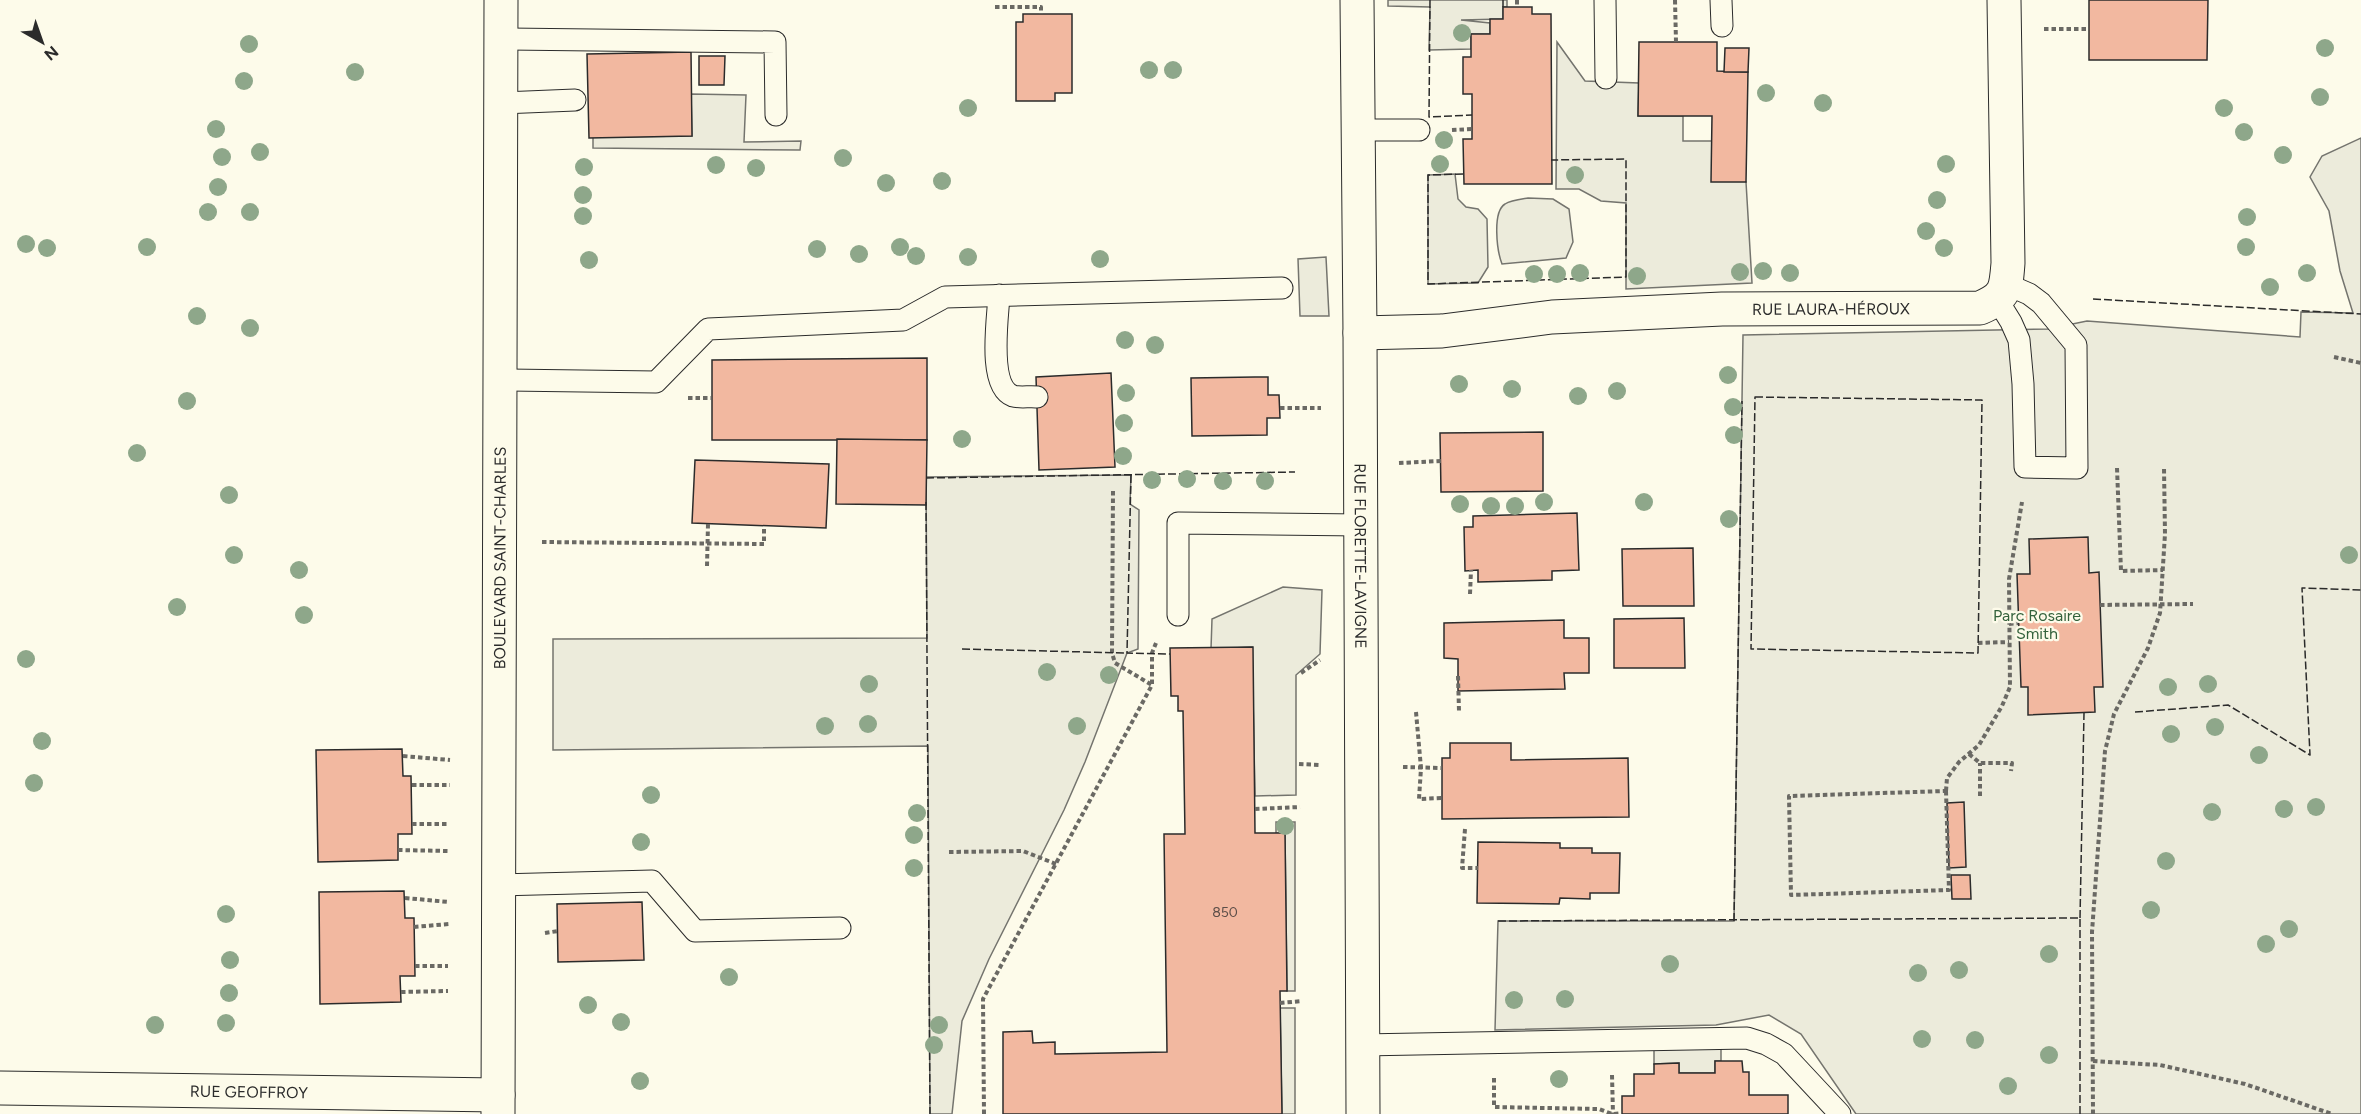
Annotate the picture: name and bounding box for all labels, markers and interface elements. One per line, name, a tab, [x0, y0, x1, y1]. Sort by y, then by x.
north arrow	[12, 12, 72, 72]
text: N	[40, 42, 62, 64]
street label: RUE LAURA-HÉROUX	[1752, 299, 1910, 318]
street label: BOULEVARD SAINT-CHARLES	[490, 447, 509, 669]
street label: RUE FLORETTE-LAVIGNE	[1351, 463, 1371, 649]
park label: Parc Rosaire Smith	[1993, 606, 2081, 643]
house number: 850	[1212, 904, 1238, 921]
street label: RUE GEOFFROY	[190, 1081, 309, 1102]

